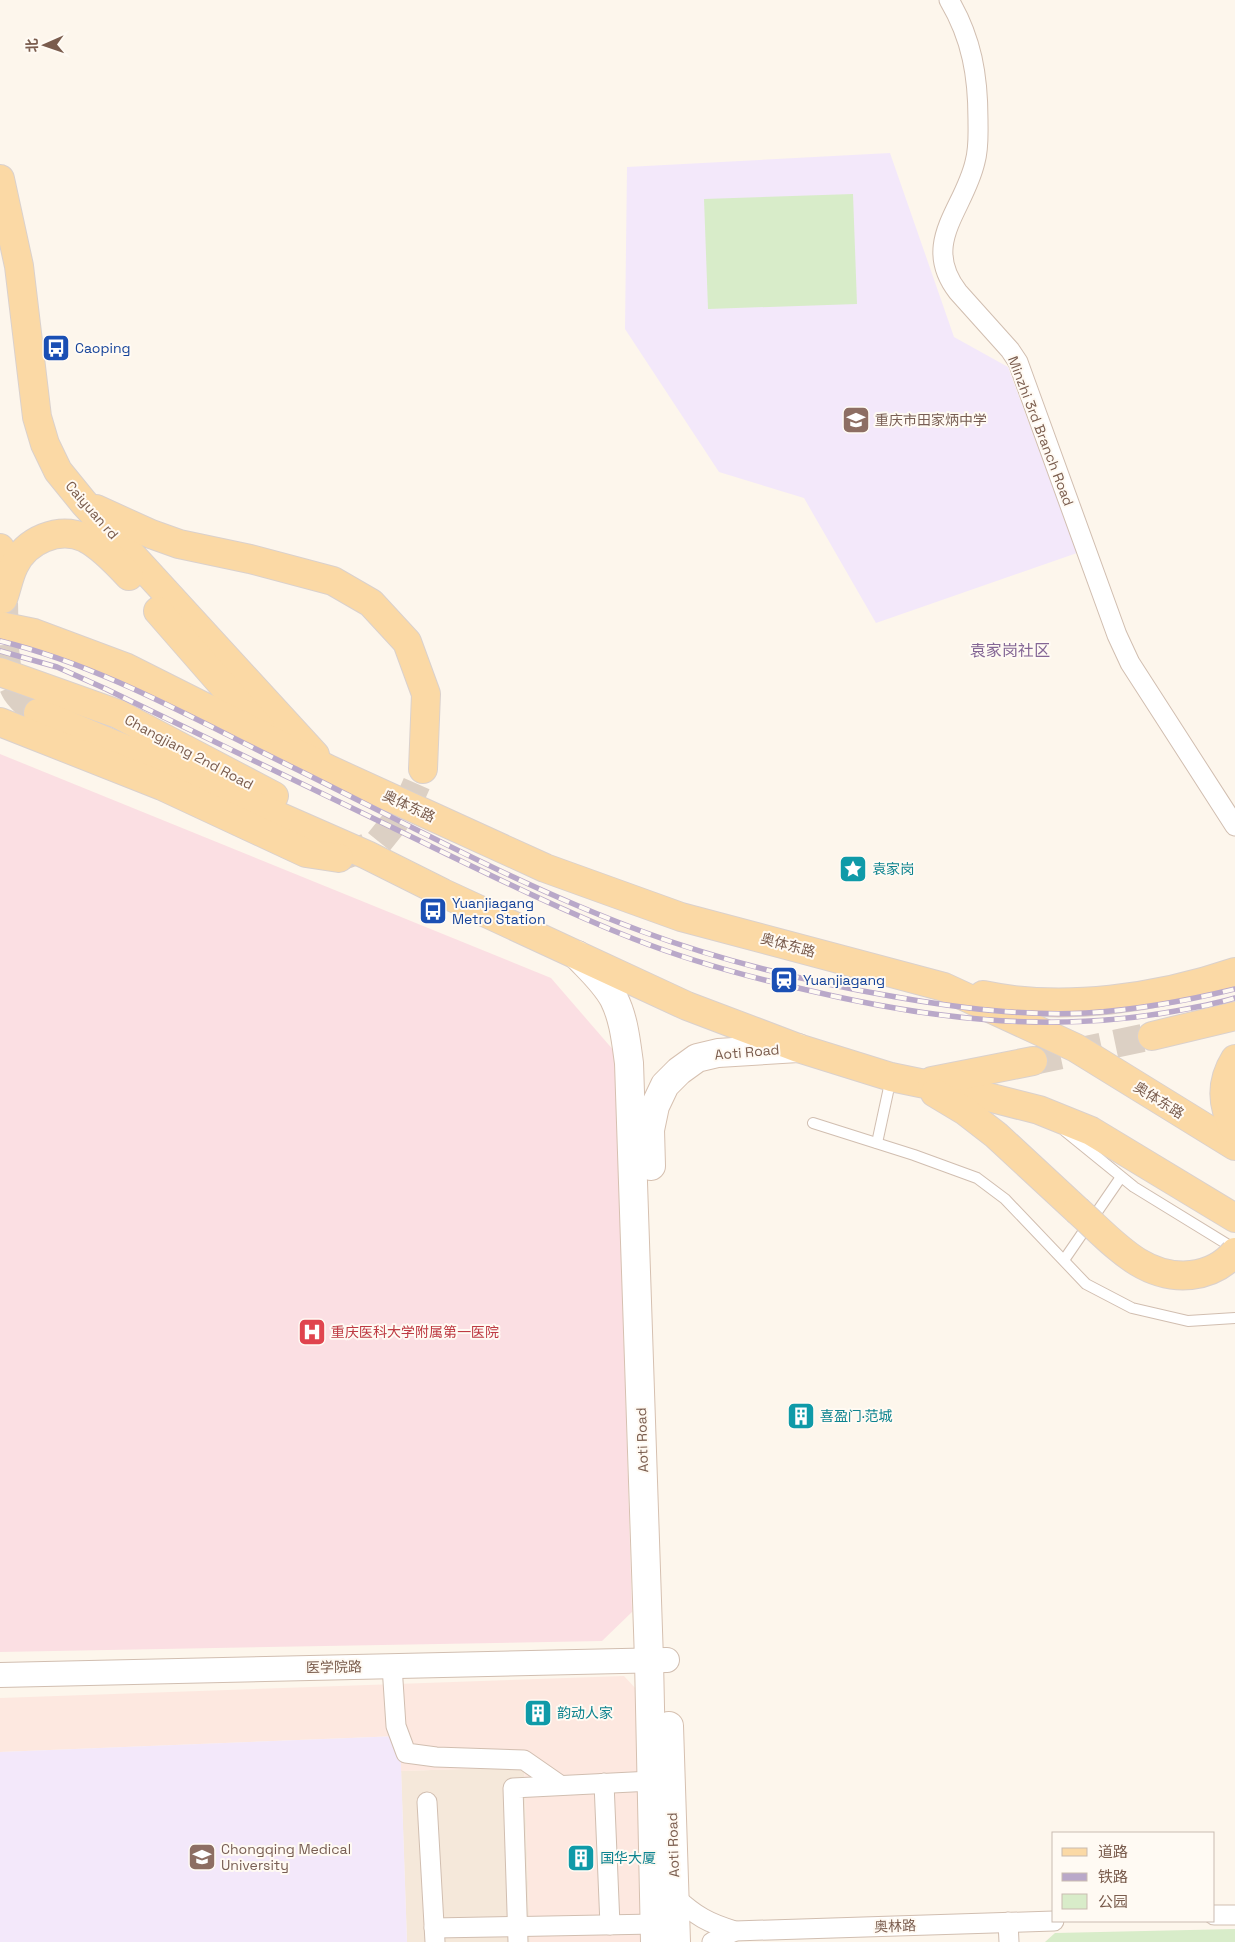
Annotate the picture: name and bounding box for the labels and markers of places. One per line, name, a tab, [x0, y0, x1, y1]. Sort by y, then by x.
bus stop icon: Caoping	[41, 333, 71, 363]
place label: Caoping	[75, 339, 131, 357]
school or university icon: 重庆市田家炳中学	[841, 405, 871, 435]
place label: 重庆市田家炳中学	[875, 411, 987, 429]
place icon: 袁家岗	[838, 854, 868, 884]
place label: 袁家岗	[872, 860, 914, 878]
place label: Yuanjiagang Metro Station	[452, 894, 546, 928]
bus stop icon: Yuanjiagang Metro Station	[418, 896, 448, 926]
station icon: Yuanjiagang	[769, 965, 799, 995]
place label: Yuanjiagang	[803, 971, 885, 989]
hospital icon: 重庆医科大学附属第一医院	[297, 1317, 327, 1347]
place label: 重庆医科大学附属第一医院	[331, 1323, 499, 1341]
building icon: 喜盈门·范城	[786, 1401, 816, 1431]
place label: 喜盈门·范城	[820, 1407, 893, 1425]
building icon: 韵动人家	[523, 1698, 553, 1728]
place label: 韵动人家	[557, 1704, 613, 1722]
place label: Chongqing Medical University	[221, 1840, 351, 1874]
school or university icon: Chongqing Medical University	[187, 1842, 217, 1872]
building icon: 国华大厦	[566, 1843, 596, 1873]
place label: 国华大厦	[600, 1849, 656, 1867]

